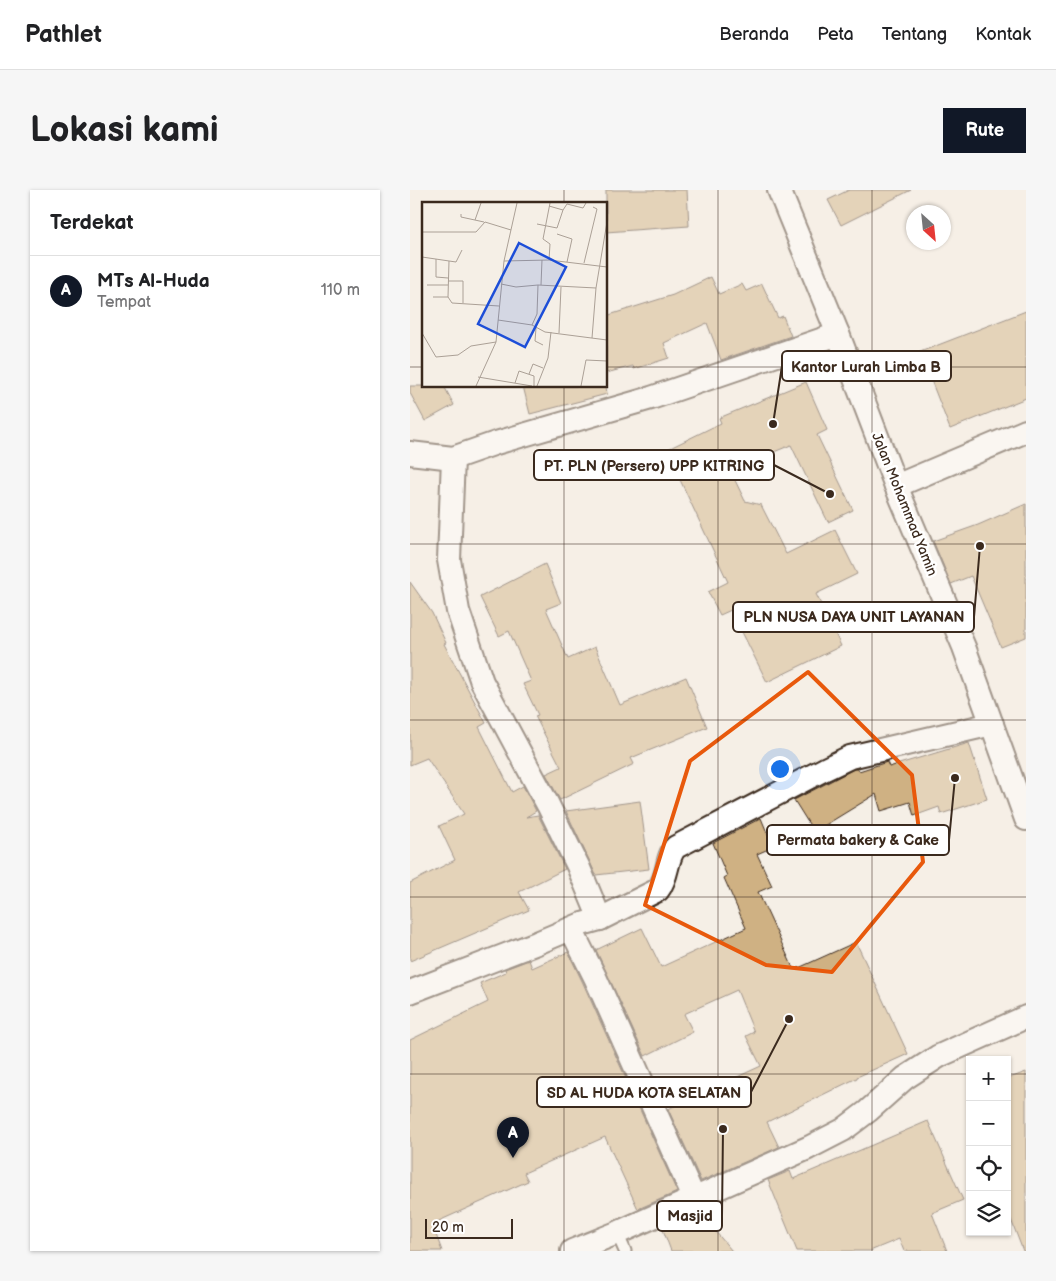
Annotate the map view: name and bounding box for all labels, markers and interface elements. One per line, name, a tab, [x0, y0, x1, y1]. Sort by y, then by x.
text: Pathlet	[25, 20, 102, 49]
text: Beranda	[719, 24, 789, 45]
text: Peta	[817, 24, 854, 45]
text: Tentang	[882, 24, 947, 45]
text: Kontak	[975, 24, 1031, 45]
button: Rute	[943, 108, 1026, 153]
text: Lokasi kami	[30, 109, 219, 152]
inset map	[422, 202, 608, 388]
north arrow	[906, 205, 951, 250]
text: Terdekat	[50, 210, 134, 235]
text: MTs Al-Huda	[97, 270, 210, 293]
text: A	[61, 281, 71, 300]
text: 110 m	[321, 281, 360, 300]
text: Tempat	[97, 293, 151, 312]
callout: Kantor Lurah Limba B	[782, 351, 951, 381]
text: Kantor Lurah Limba B	[791, 358, 941, 377]
street label: Jalan Mohammad Yamin	[868, 430, 941, 578]
callout: PT. PLN (Persero) UPP KITRING	[534, 450, 774, 480]
text: PT. PLN (Persero) UPP KITRING	[544, 457, 764, 476]
callout: PLN NUSA DAYA UNIT LAYANAN	[733, 602, 974, 632]
text: PLN NUSA DAYA UNIT LAYANAN	[743, 608, 965, 627]
your location	[767, 756, 793, 782]
callout: Permata bakery & Cake	[767, 825, 949, 855]
text: Permata bakery & Cake	[777, 831, 939, 850]
map controls	[966, 1056, 1011, 1236]
button: +	[966, 1056, 1011, 1101]
callout: SD AL HUDA KOTA SELATAN	[537, 1077, 751, 1107]
text: SD AL HUDA KOTA SELATAN	[547, 1084, 741, 1103]
button: −	[966, 1101, 1011, 1146]
pin: A	[497, 1117, 529, 1158]
button: locate	[966, 1146, 1011, 1191]
button: layers	[966, 1191, 1011, 1236]
callout: Masjid	[657, 1201, 722, 1231]
text: Masjid	[667, 1207, 713, 1226]
scale bar	[425, 1216, 512, 1239]
text: 20 m	[432, 1219, 464, 1236]

